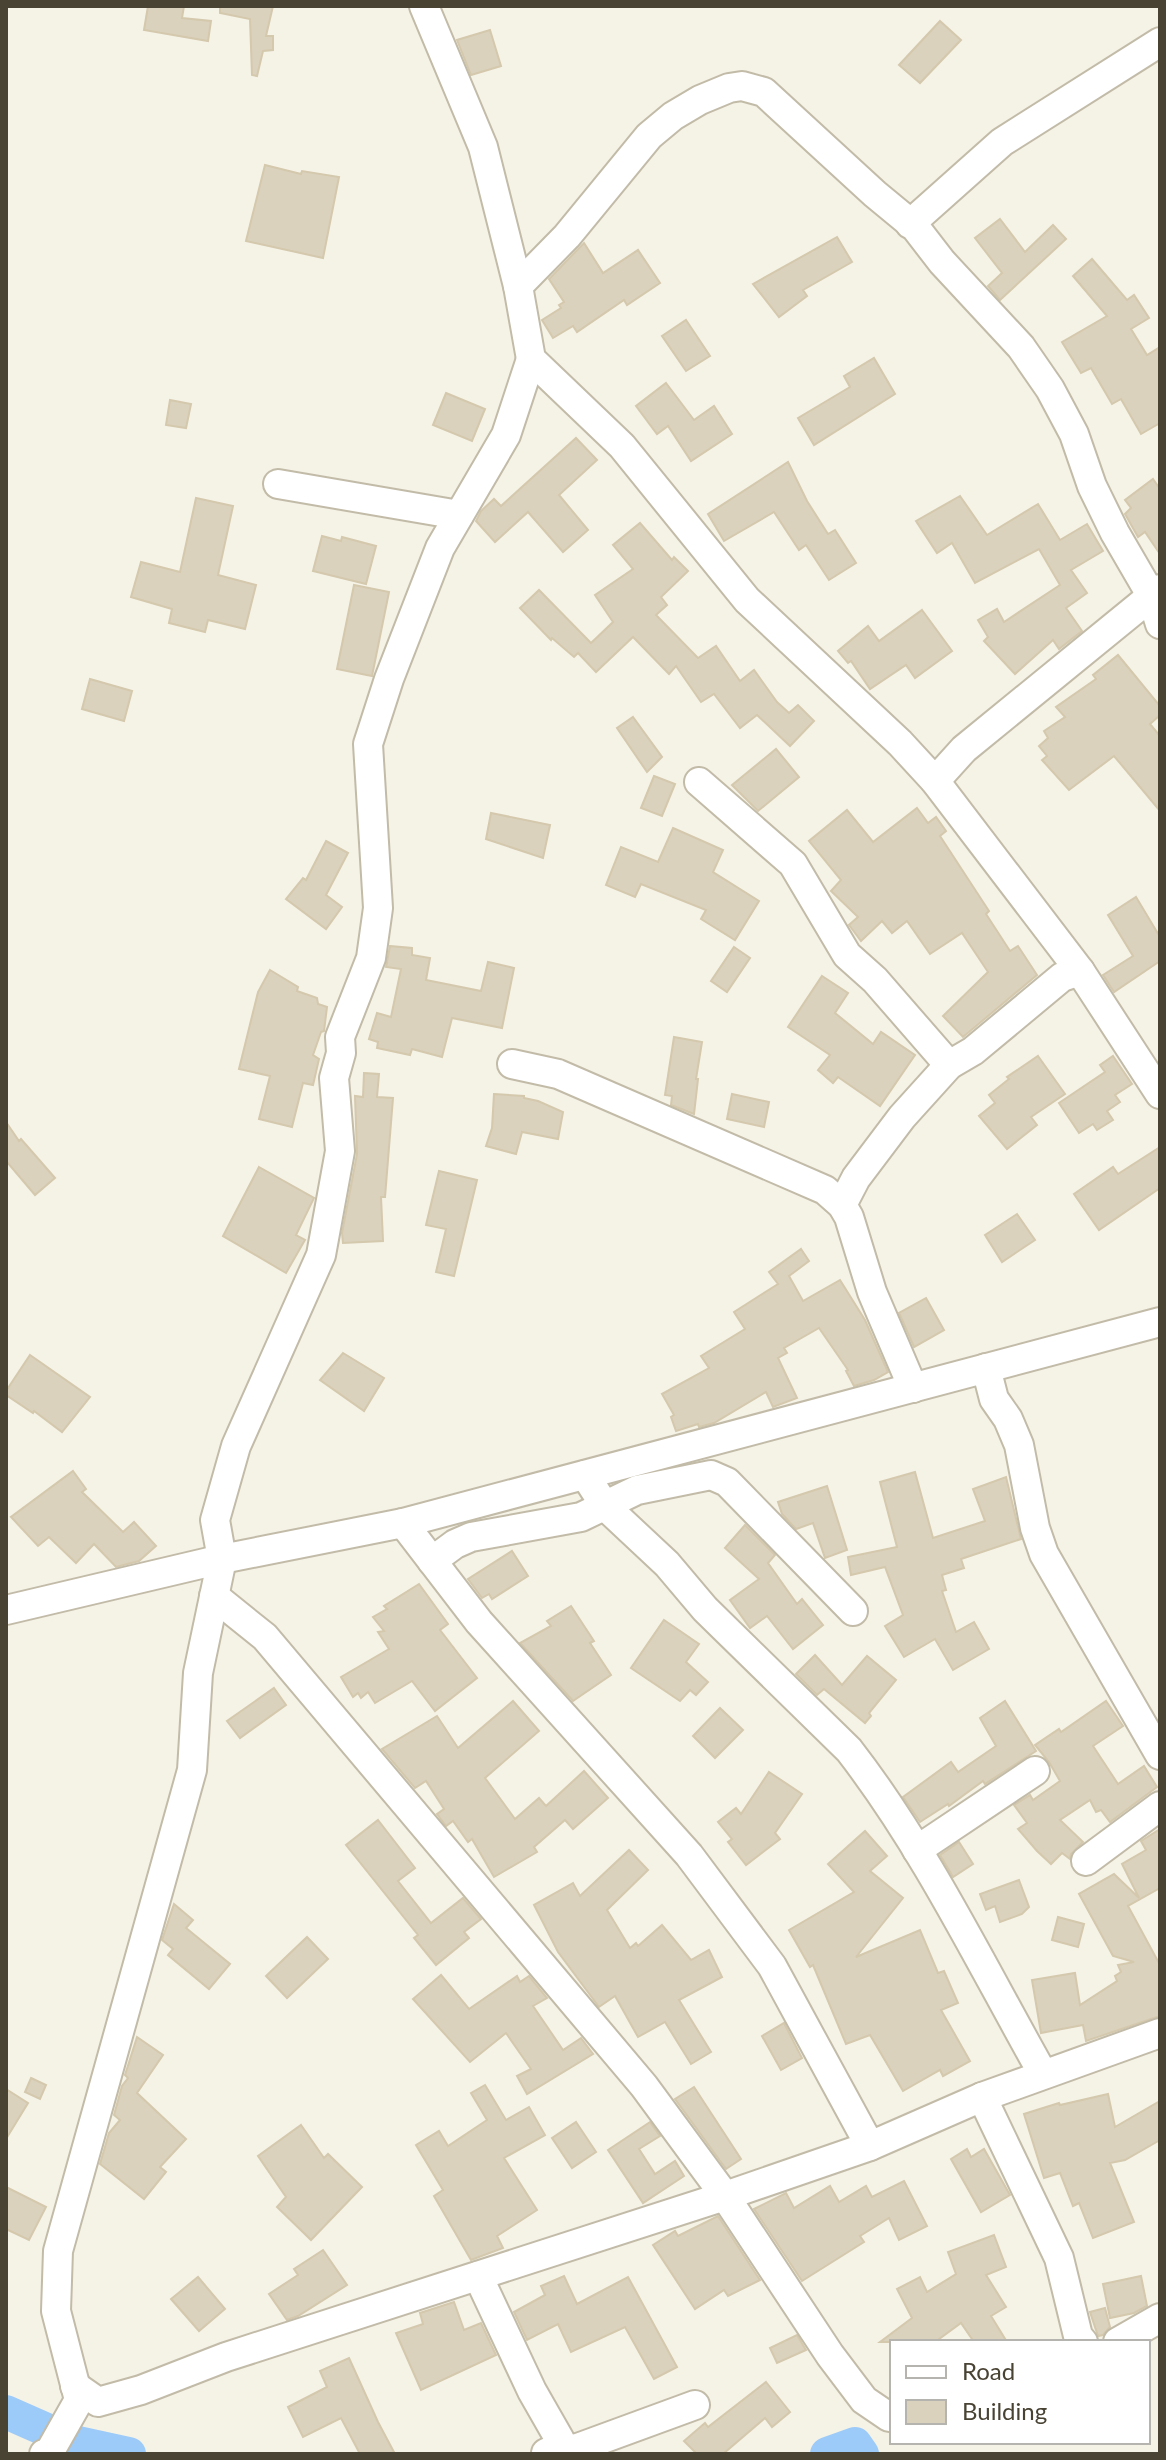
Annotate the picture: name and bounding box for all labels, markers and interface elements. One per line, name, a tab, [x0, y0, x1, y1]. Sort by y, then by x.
legend	[890, 2340, 1150, 2444]
text: Road	[962, 2356, 1015, 2385]
text: Building	[962, 2396, 1047, 2425]

